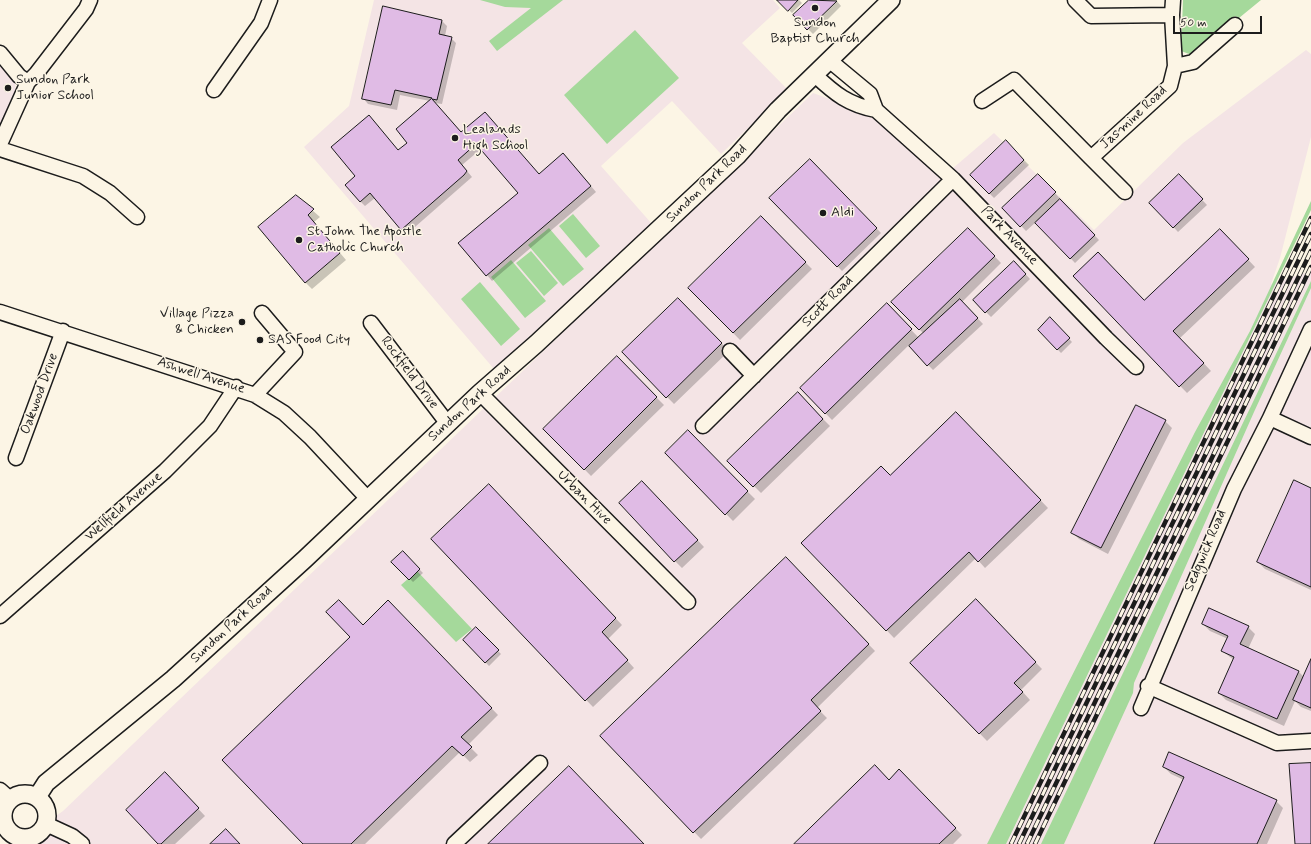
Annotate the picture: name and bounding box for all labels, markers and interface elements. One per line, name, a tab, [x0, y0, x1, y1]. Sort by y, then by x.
marker: Sundon Baptist Church	[810, 3, 820, 13]
scale bar	[1175, 8, 1264, 34]
place label: Sundon Baptist Church	[771, 15, 859, 48]
text: 50 m	[1180, 15, 1207, 31]
place label: Sundon Park Junior School	[16, 72, 94, 104]
marker: Sundon Park Junior School	[3, 83, 13, 93]
street label: Jasmine Road	[1097, 83, 1171, 153]
place label: Lealands High School	[463, 122, 528, 154]
marker: Lealands High School	[450, 133, 460, 143]
street label: Sundon Park Road	[663, 141, 751, 227]
street label: Park Avenue	[977, 203, 1041, 269]
place label: Aldi	[831, 205, 854, 221]
marker: Aldi	[818, 208, 828, 218]
place label: St John The Apostle Catholic Church	[307, 224, 422, 256]
marker: St John The Apostle Catholic Church	[294, 235, 304, 245]
street label: Scott Road	[799, 273, 857, 331]
place label: Village Pizza & Chicken	[160, 306, 234, 338]
marker: Village Pizza & Chicken	[237, 317, 247, 327]
place label: SAS Food City	[268, 332, 350, 348]
street label: Rockfield Drive	[376, 333, 442, 413]
marker: SAS Food City	[255, 335, 265, 345]
street label: Oakwood Drive	[18, 351, 62, 437]
street label: Ashwell Avenue	[155, 354, 247, 398]
street label: Sundon Park Road	[425, 362, 515, 446]
street label: Urban Hive	[553, 467, 615, 529]
street label: Wellfield Avenue	[82, 469, 166, 545]
street label: Sedgwick Road	[1181, 508, 1231, 594]
street label: Sundon Park Road	[188, 583, 276, 667]

